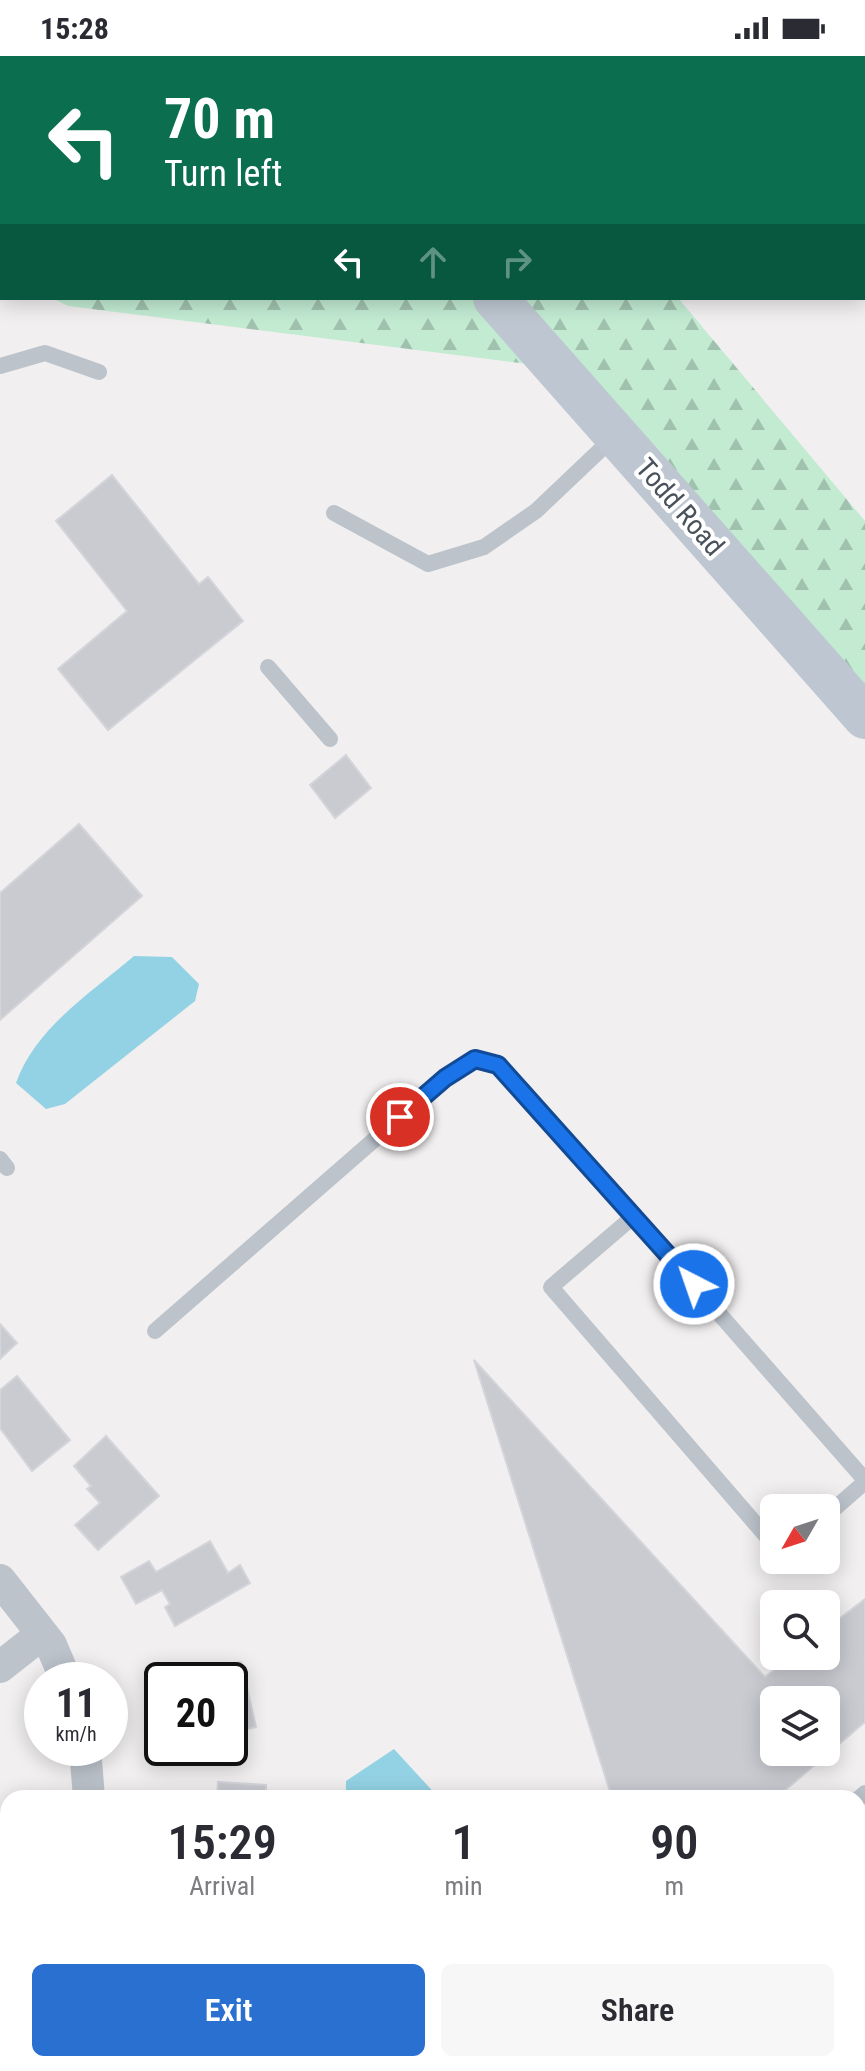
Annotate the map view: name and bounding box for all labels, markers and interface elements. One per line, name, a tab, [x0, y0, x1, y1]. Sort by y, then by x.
text: 15:28	[40, 11, 109, 46]
text: 70 m	[164, 86, 275, 152]
icon: left	[32, 88, 136, 192]
text: Turn left	[164, 153, 282, 195]
icon: left	[327, 240, 371, 284]
icon: ahead	[411, 240, 455, 284]
icon: right	[495, 240, 539, 284]
street label: Todd Road	[629, 452, 731, 562]
pin	[366, 1083, 434, 1151]
icon: arrive	[378, 1095, 422, 1139]
position arrow	[652, 1242, 736, 1326]
north arrow	[760, 1494, 840, 1574]
map controls	[760, 1494, 840, 1766]
button: search	[760, 1590, 840, 1670]
speed limit sign: 20	[144, 1662, 248, 1766]
text: 11	[56, 1680, 96, 1727]
button: layers	[760, 1686, 840, 1766]
text: km/h	[55, 1722, 97, 1746]
text: 15:29	[168, 1814, 277, 1871]
text: 1	[451, 1814, 476, 1871]
text: 90	[650, 1814, 698, 1871]
text: Arrival	[189, 1871, 255, 1901]
text: min	[444, 1871, 483, 1901]
text: m	[664, 1871, 684, 1901]
button: Exit	[32, 1964, 425, 2056]
button: Share	[441, 1964, 834, 2056]

